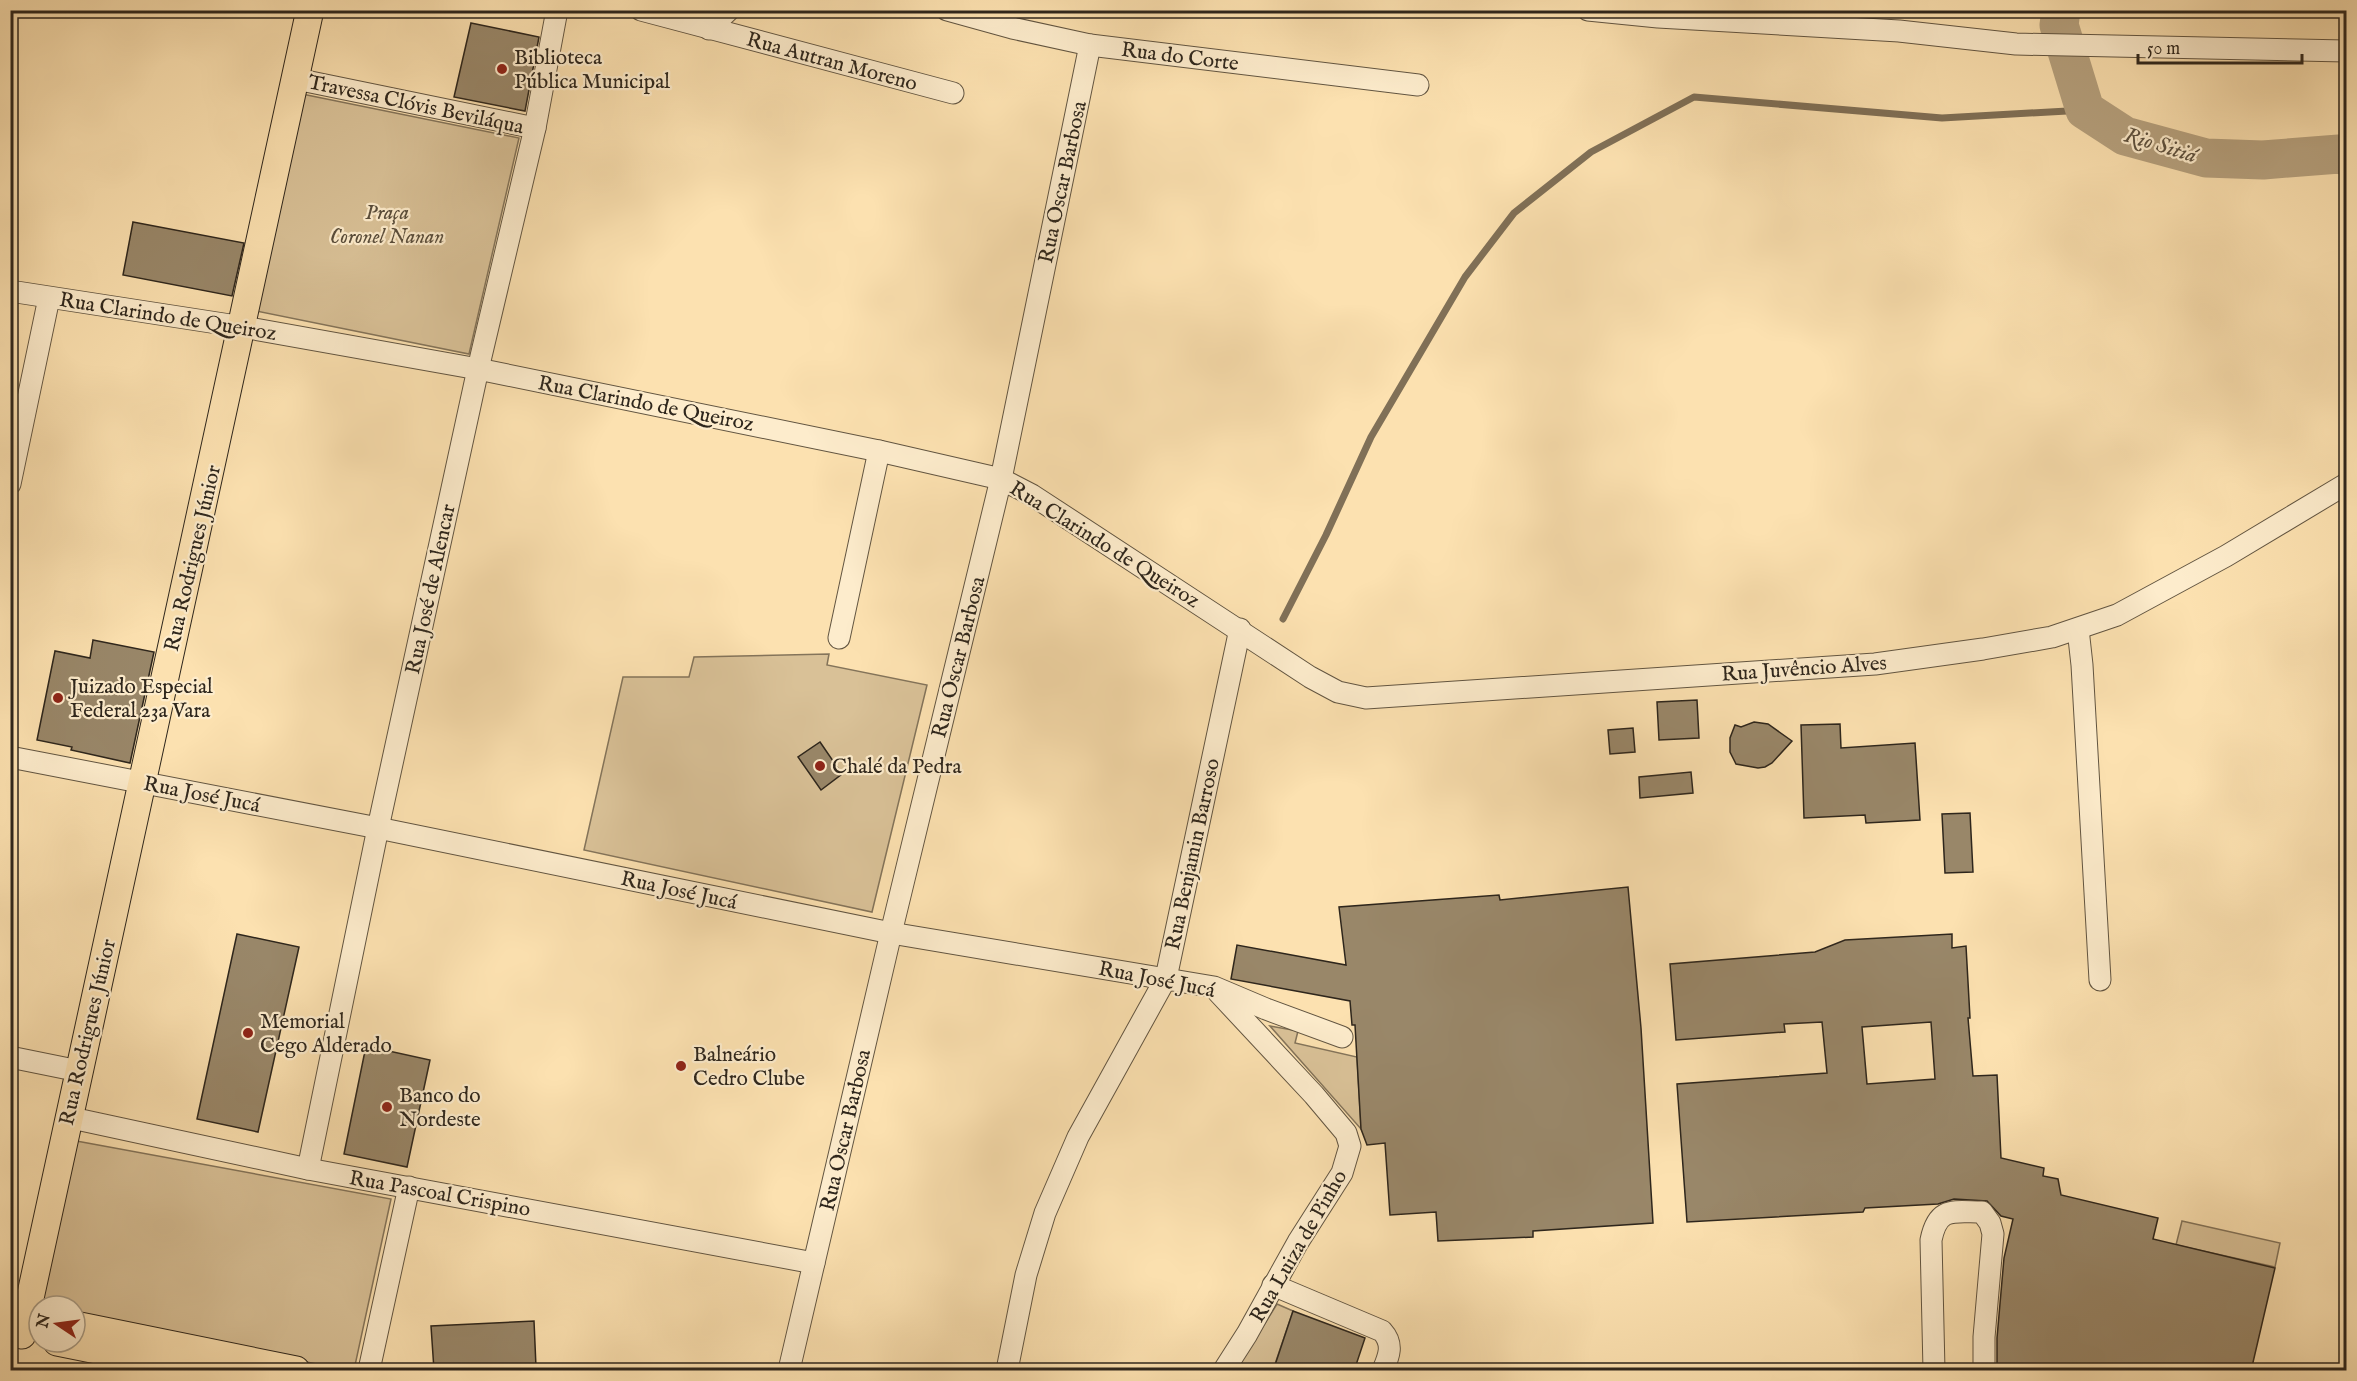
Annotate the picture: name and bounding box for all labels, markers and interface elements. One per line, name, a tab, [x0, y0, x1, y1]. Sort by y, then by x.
street label: Rua Autran Moreno	[743, 27, 920, 98]
scale bar	[2138, 27, 2302, 65]
street label: Rua do Corte	[1119, 37, 1241, 78]
text: 50 m	[2147, 38, 2180, 61]
place label: Biblioteca Pública Municipal	[514, 45, 670, 96]
marker: Biblioteca Pública Municipal	[495, 62, 509, 76]
street label: Travessa Clóvis Beviláqua	[305, 69, 527, 142]
street label: Rua Oscar Barbosa	[1033, 98, 1094, 266]
water label: Rio Sitiá	[2121, 122, 2202, 171]
park label: Praça Coronel Nanan	[330, 200, 444, 251]
street label: Rua Clarindo de Queiroz	[57, 287, 279, 348]
street label: Rua Clarindo de Queiroz	[535, 370, 756, 439]
street label: Rua Rodrigues Júnior	[159, 462, 228, 654]
street label: Rua Clarindo de Queiroz	[1004, 476, 1205, 615]
street label: Rua José de Alencar	[400, 502, 463, 677]
street label: Rua Oscar Barbosa	[926, 573, 993, 741]
street label: Rua Juvêncio Alves	[1721, 650, 1888, 689]
place label: Juizado Especial Federal 23a Vara	[68, 674, 213, 725]
marker: Juizado Especial Federal 23a Vara	[51, 691, 65, 705]
place label: Chalé da Pedra	[832, 754, 962, 781]
street label: Rua Benjamin Barroso	[1160, 756, 1227, 953]
marker: Chalé da Pedra	[813, 759, 827, 773]
street label: Rua José Jucá	[141, 771, 263, 820]
street label: Rua José Jucá	[618, 866, 740, 917]
street label: Rua Rodrigues Júnior	[54, 936, 123, 1128]
street label: Rua José Jucá	[1096, 956, 1218, 1005]
place label: Memorial Cego Alderado	[260, 1009, 392, 1060]
marker: Memorial Cego Alderado	[241, 1026, 255, 1040]
place label: Balneário Cedro Clube	[693, 1042, 805, 1093]
street label: Rua Oscar Barbosa	[815, 1046, 878, 1214]
marker: Balneário Cedro Clube	[674, 1059, 688, 1073]
place label: Banco do Nordeste	[399, 1083, 481, 1134]
marker: Banco do Nordeste	[380, 1100, 394, 1114]
street label: Rua Pascoal Crispino	[347, 1165, 533, 1224]
street label: Rua Luiza de Pinho	[1245, 1166, 1354, 1328]
north arrow	[27, 1294, 87, 1354]
text: N	[33, 1312, 56, 1331]

